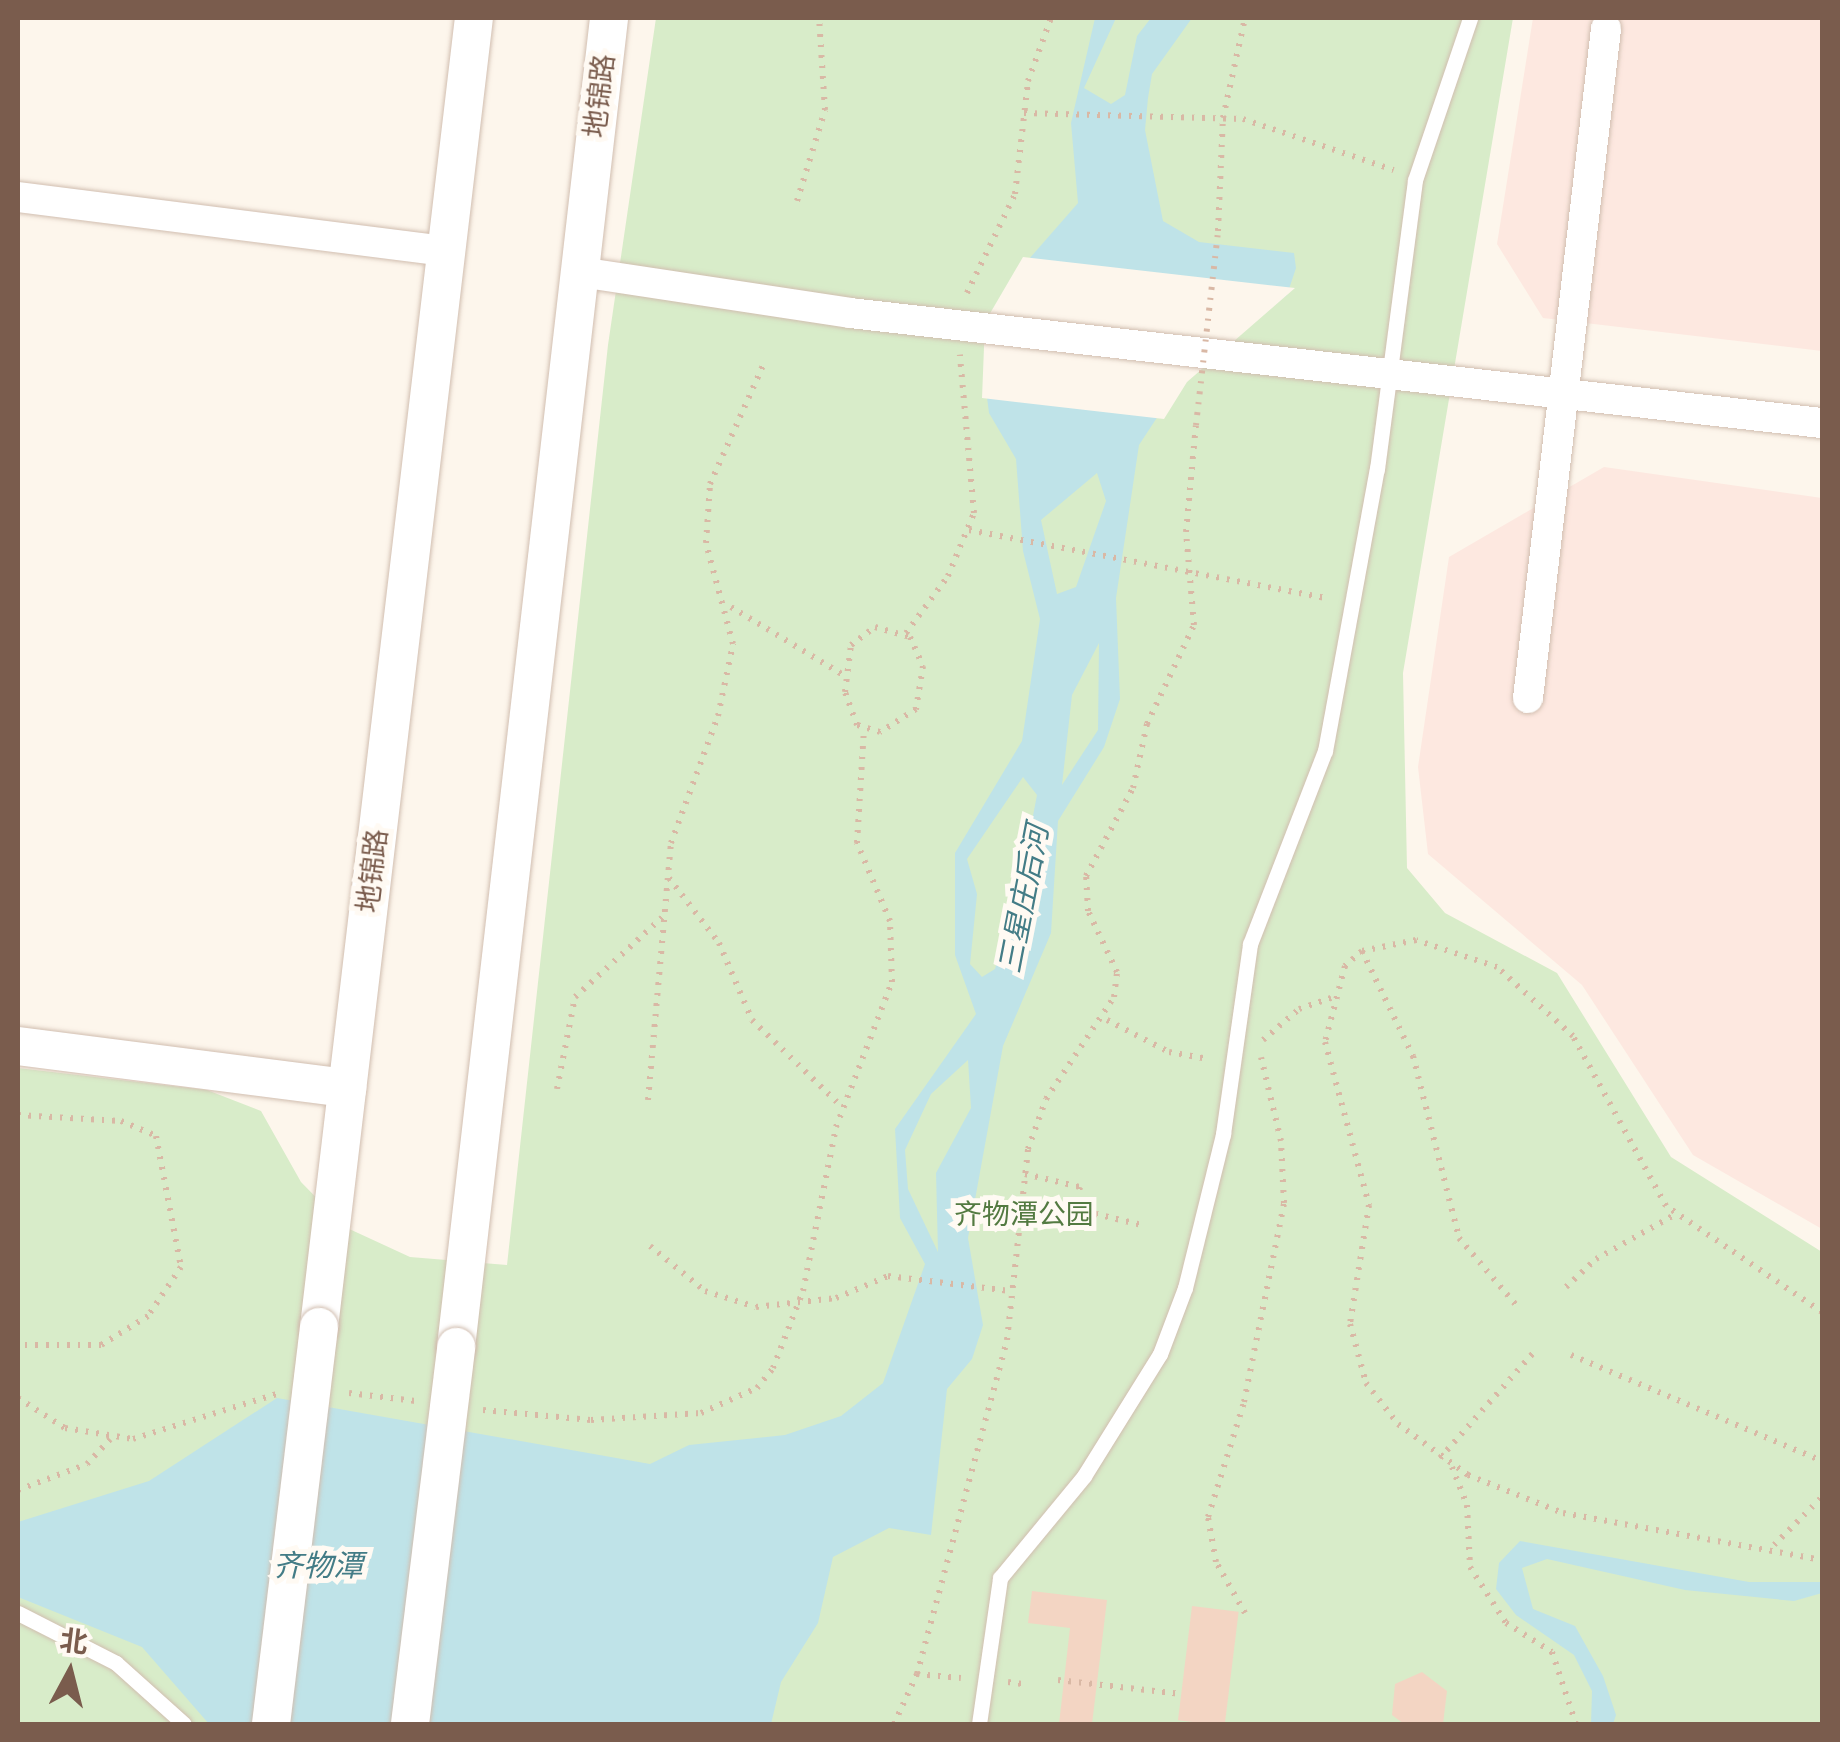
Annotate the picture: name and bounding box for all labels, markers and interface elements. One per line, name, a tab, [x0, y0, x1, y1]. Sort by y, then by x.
street label: 地锦路	[578, 52, 622, 140]
water label: 三星庄后河	[992, 822, 1056, 976]
street label: 地锦路	[351, 827, 395, 915]
park label: 齐物潭公园	[954, 1198, 1094, 1232]
water label: 齐物潭	[273, 1548, 363, 1584]
north arrow	[20, 1622, 120, 1722]
text: 北	[58, 1622, 90, 1662]

